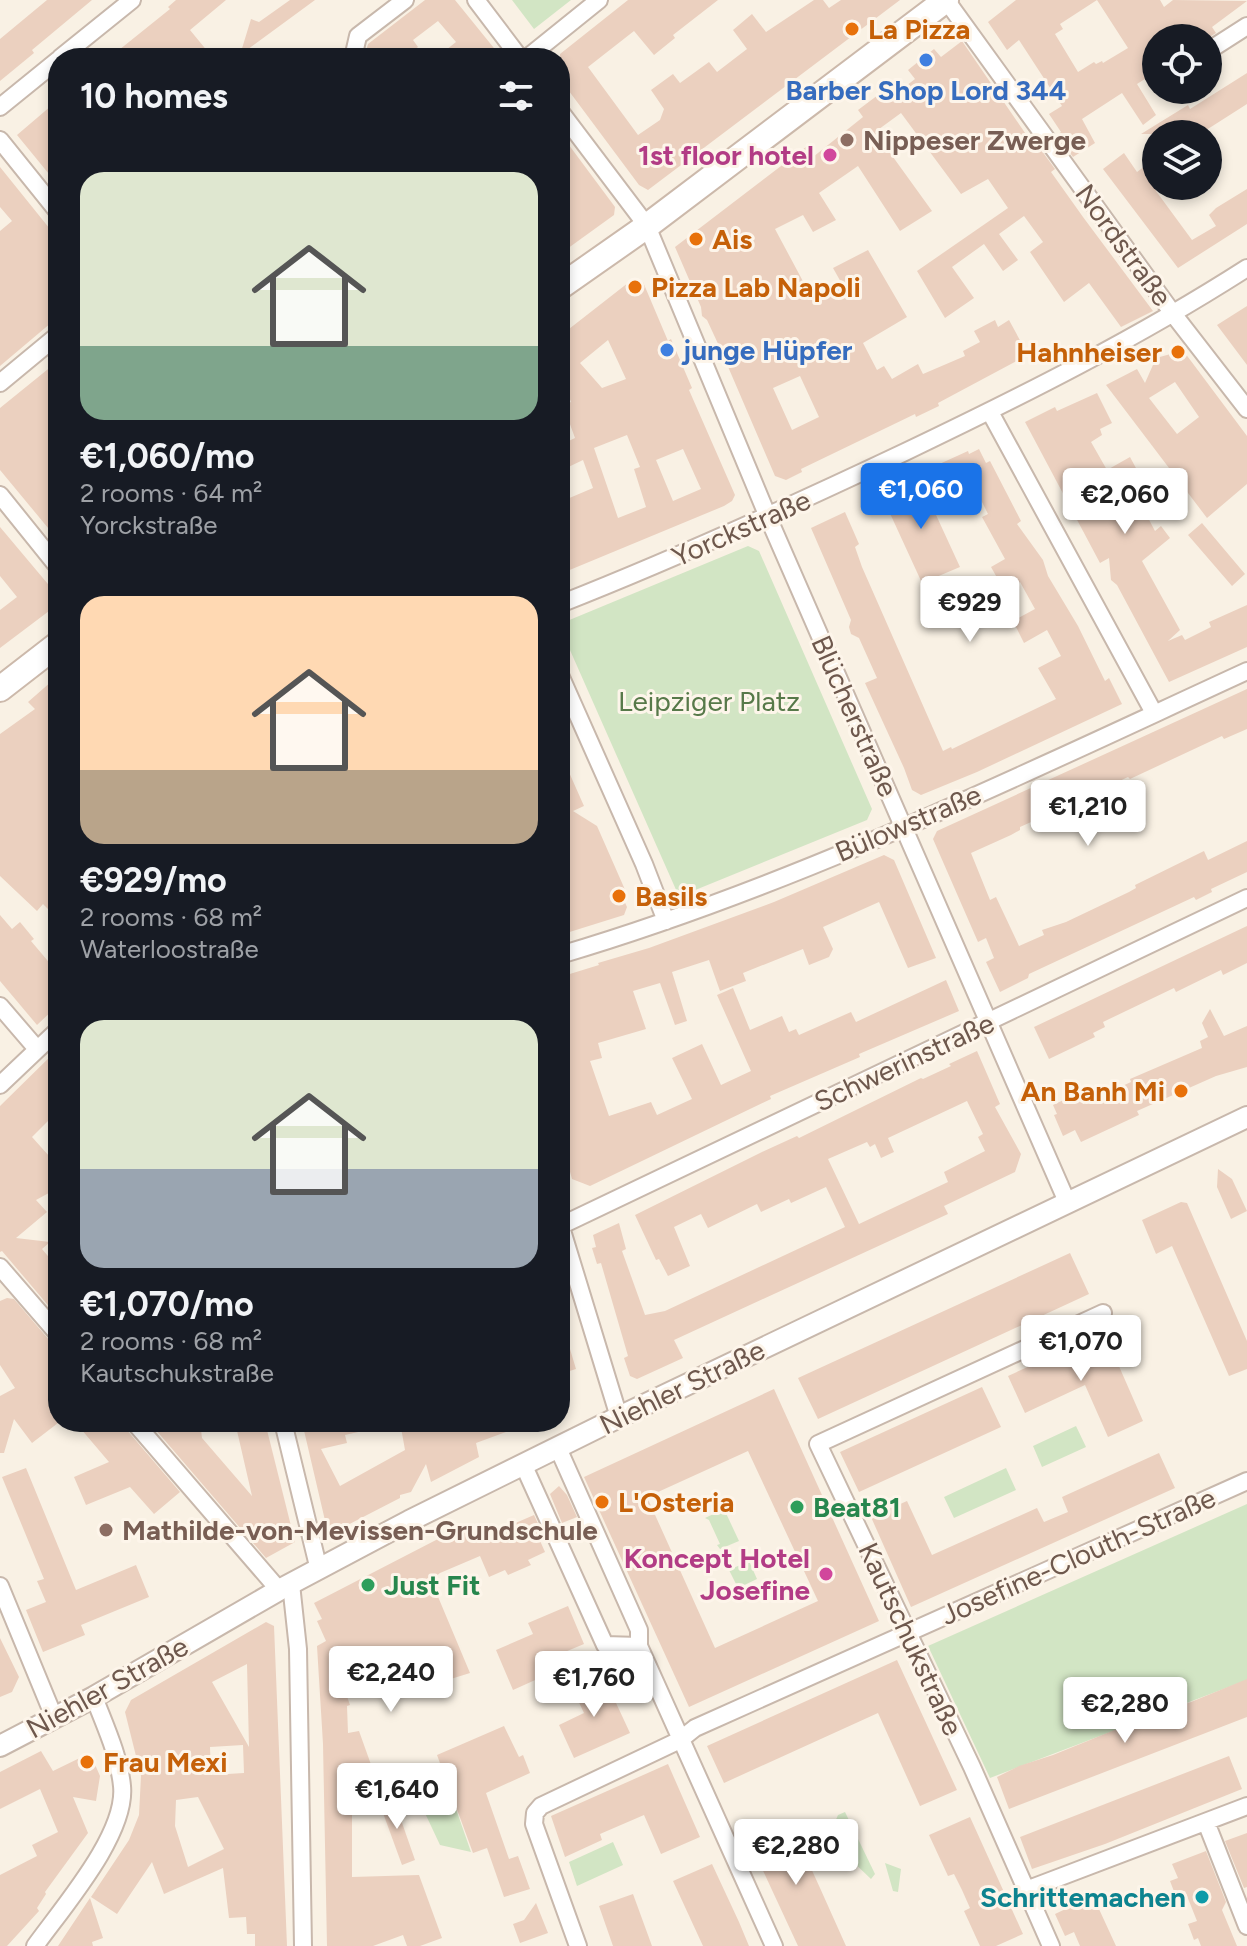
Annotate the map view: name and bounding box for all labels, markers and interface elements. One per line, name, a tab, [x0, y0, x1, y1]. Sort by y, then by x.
place label: La Pizza	[868, 12, 970, 46]
marker: La Pizza	[843, 20, 861, 38]
map controls	[1142, 24, 1222, 200]
button: locate	[1142, 24, 1222, 104]
marker: Barber Shop Lord 344	[917, 51, 935, 69]
place label: Barber Shop Lord 344	[785, 73, 1067, 107]
icon: filters	[494, 74, 538, 118]
text: 10 homes	[80, 76, 228, 117]
button: layers	[1142, 120, 1222, 200]
place label: Nippeser Zwerge	[863, 123, 1086, 157]
marker: Nippeser Zwerge	[838, 131, 856, 149]
place label: 1st floor hotel	[638, 138, 814, 172]
marker: 1st floor hotel	[821, 146, 839, 164]
street label: Nordstraße	[1068, 177, 1180, 313]
place label: Ais	[712, 222, 752, 256]
icon: home	[237, 224, 381, 368]
marker: Ais	[687, 230, 705, 248]
place label: Pizza Lab Napoli	[651, 270, 861, 304]
marker: Pizza Lab Napoli	[626, 278, 644, 296]
place label: junge Hüpfer	[681, 333, 853, 367]
place label: Hahnheiser	[1016, 335, 1162, 369]
marker: junge Hüpfer	[658, 341, 676, 359]
marker: Hahnheiser	[1169, 343, 1187, 361]
text: €1,060/mo	[80, 436, 255, 477]
pin: €1,060	[856, 463, 986, 531]
pin: €2,060	[1060, 468, 1190, 536]
text: €1,060	[879, 473, 963, 505]
text: 2 rooms · 64 m²	[80, 477, 262, 509]
text: €2,060	[1081, 478, 1169, 510]
street label: Yorckstraße	[666, 482, 816, 574]
text: Yorckstraße	[80, 509, 218, 541]
pin: €929	[923, 576, 1017, 644]
text: €929	[938, 586, 1002, 618]
street label: Blücherstraße	[804, 630, 906, 802]
icon: home	[237, 648, 381, 792]
park label: Leipziger Platz	[618, 684, 800, 718]
street label: Bülowstraße	[830, 777, 986, 869]
pin: €1,210	[1023, 780, 1153, 848]
text: €1,210	[1049, 790, 1127, 822]
text: €929/mo	[80, 860, 227, 901]
place label: Basils	[635, 879, 707, 913]
marker: Basils	[610, 887, 628, 905]
text: 2 rooms · 68 m²	[80, 901, 262, 933]
text: Waterloostraße	[80, 933, 259, 965]
street label: Schwerinstraße	[809, 1005, 999, 1119]
icon: home	[237, 1072, 381, 1216]
place label: An Banh Mi	[1021, 1074, 1165, 1108]
marker: An Banh Mi	[1172, 1082, 1190, 1100]
text: €1,070/mo	[80, 1284, 254, 1325]
pin: €1,070	[1016, 1315, 1146, 1383]
text: 2 rooms · 68 m²	[80, 1325, 262, 1357]
text: €1,070	[1039, 1325, 1123, 1357]
street label: Niehler Straße	[594, 1332, 770, 1442]
text: Kautschukstraße	[80, 1357, 274, 1389]
street label: Josefine-Clouth-Straße	[935, 1480, 1221, 1632]
place label: L'Osteria	[618, 1485, 734, 1519]
place label: Beat81	[813, 1490, 901, 1524]
marker: L'Osteria	[593, 1493, 611, 1511]
marker: Beat81	[788, 1498, 806, 1516]
place label: Mathilde-von-Mevissen-Grundschule	[122, 1513, 598, 1547]
marker: Mathilde-von-Mevissen-Grundschule	[97, 1521, 115, 1539]
street label: Kautschukstraße	[851, 1537, 971, 1741]
place label: Koncept Hotel Josefine	[624, 1541, 810, 1607]
marker: Koncept Hotel Josefine	[817, 1565, 835, 1583]
place label: Just Fit	[384, 1568, 480, 1602]
marker: Just Fit	[359, 1576, 377, 1594]
street label: Niehler Straße	[20, 1629, 194, 1745]
pin: €2,240	[326, 1646, 456, 1714]
pin: €1,760	[529, 1651, 659, 1719]
text: €2,240	[347, 1656, 435, 1688]
text: €1,760	[553, 1661, 635, 1693]
pin: €2,280	[1060, 1677, 1190, 1745]
text: €2,280	[1081, 1687, 1169, 1719]
place label: Frau Mexi	[103, 1745, 228, 1779]
marker: Frau Mexi	[78, 1753, 96, 1771]
pin: €1,640	[332, 1763, 462, 1831]
text: €1,640	[355, 1773, 439, 1805]
pin: €2,280	[731, 1819, 861, 1887]
text: €2,280	[752, 1829, 840, 1861]
place label: Schrittemachen	[980, 1880, 1186, 1914]
marker: Schrittemachen	[1193, 1888, 1211, 1906]

